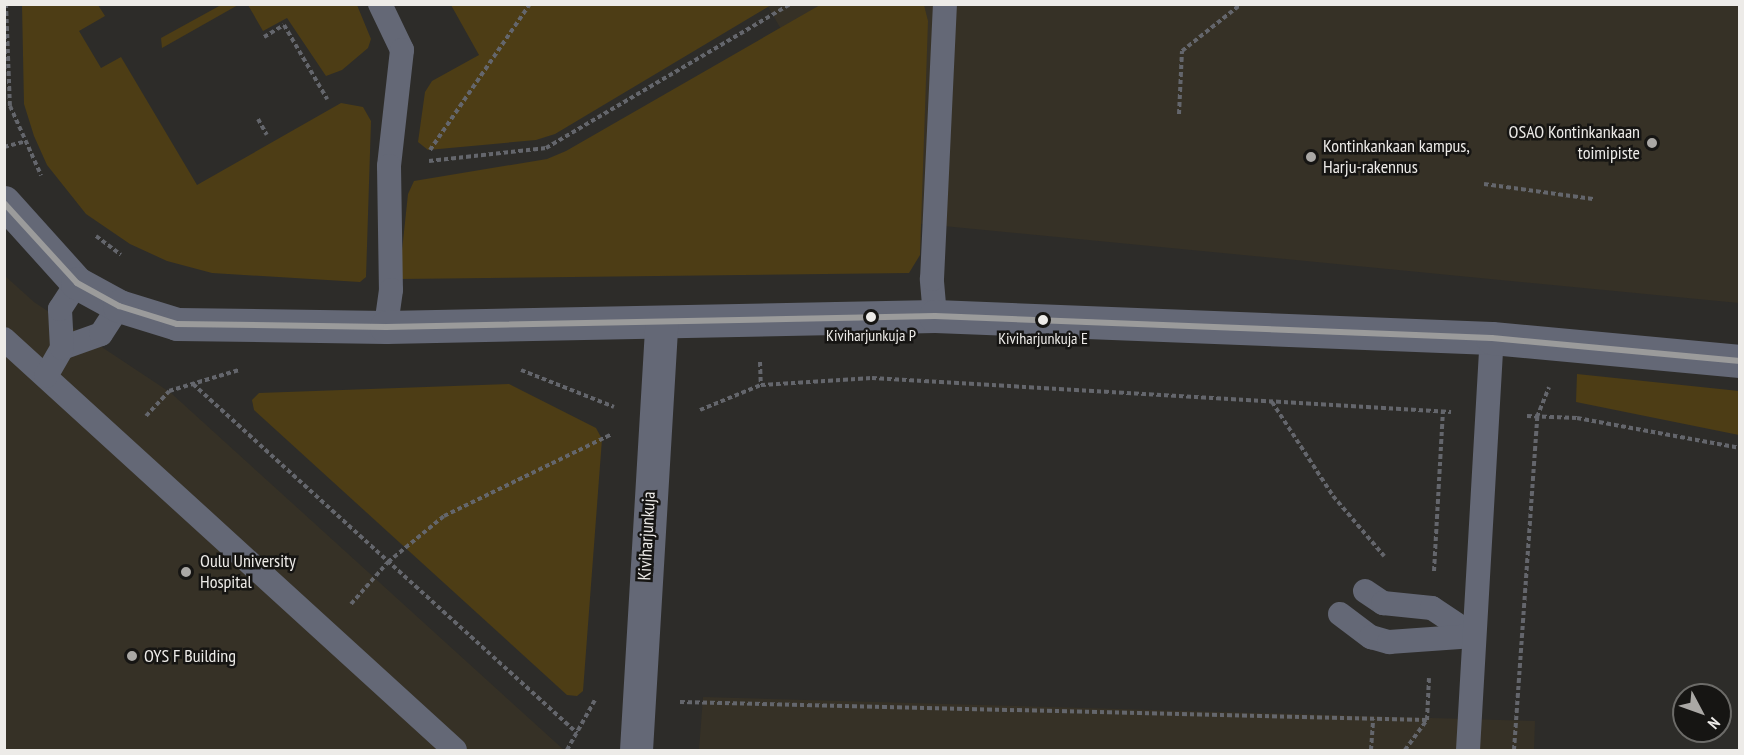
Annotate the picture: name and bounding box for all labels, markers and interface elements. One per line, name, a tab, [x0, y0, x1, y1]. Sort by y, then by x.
place label: OSAO Kontinkankaan toimipiste	[1509, 122, 1640, 164]
place label: Kontinkankaan kampus, Harju-rakennus	[1323, 136, 1470, 178]
marker: OSAO Kontinkankaan toimipiste	[1645, 136, 1659, 150]
marker: Kontinkankaan kampus, Harju-rakennus	[1304, 150, 1318, 164]
marker: Kiviharjunkuja P	[865, 311, 877, 323]
marker: Kiviharjunkuja E	[1037, 314, 1049, 326]
place label: Kiviharjunkuja P	[826, 325, 916, 345]
place label: Kiviharjunkuja E	[998, 328, 1088, 348]
street label: Kiviharjunkuja	[634, 491, 660, 581]
place label: Oulu University Hospital	[200, 551, 296, 594]
marker: Oulu University Hospital	[177, 563, 195, 581]
place label: OYS F Building	[144, 645, 236, 667]
marker: OYS F Building	[125, 649, 139, 663]
north arrow	[1672, 683, 1732, 743]
text: N	[1704, 714, 1724, 733]

